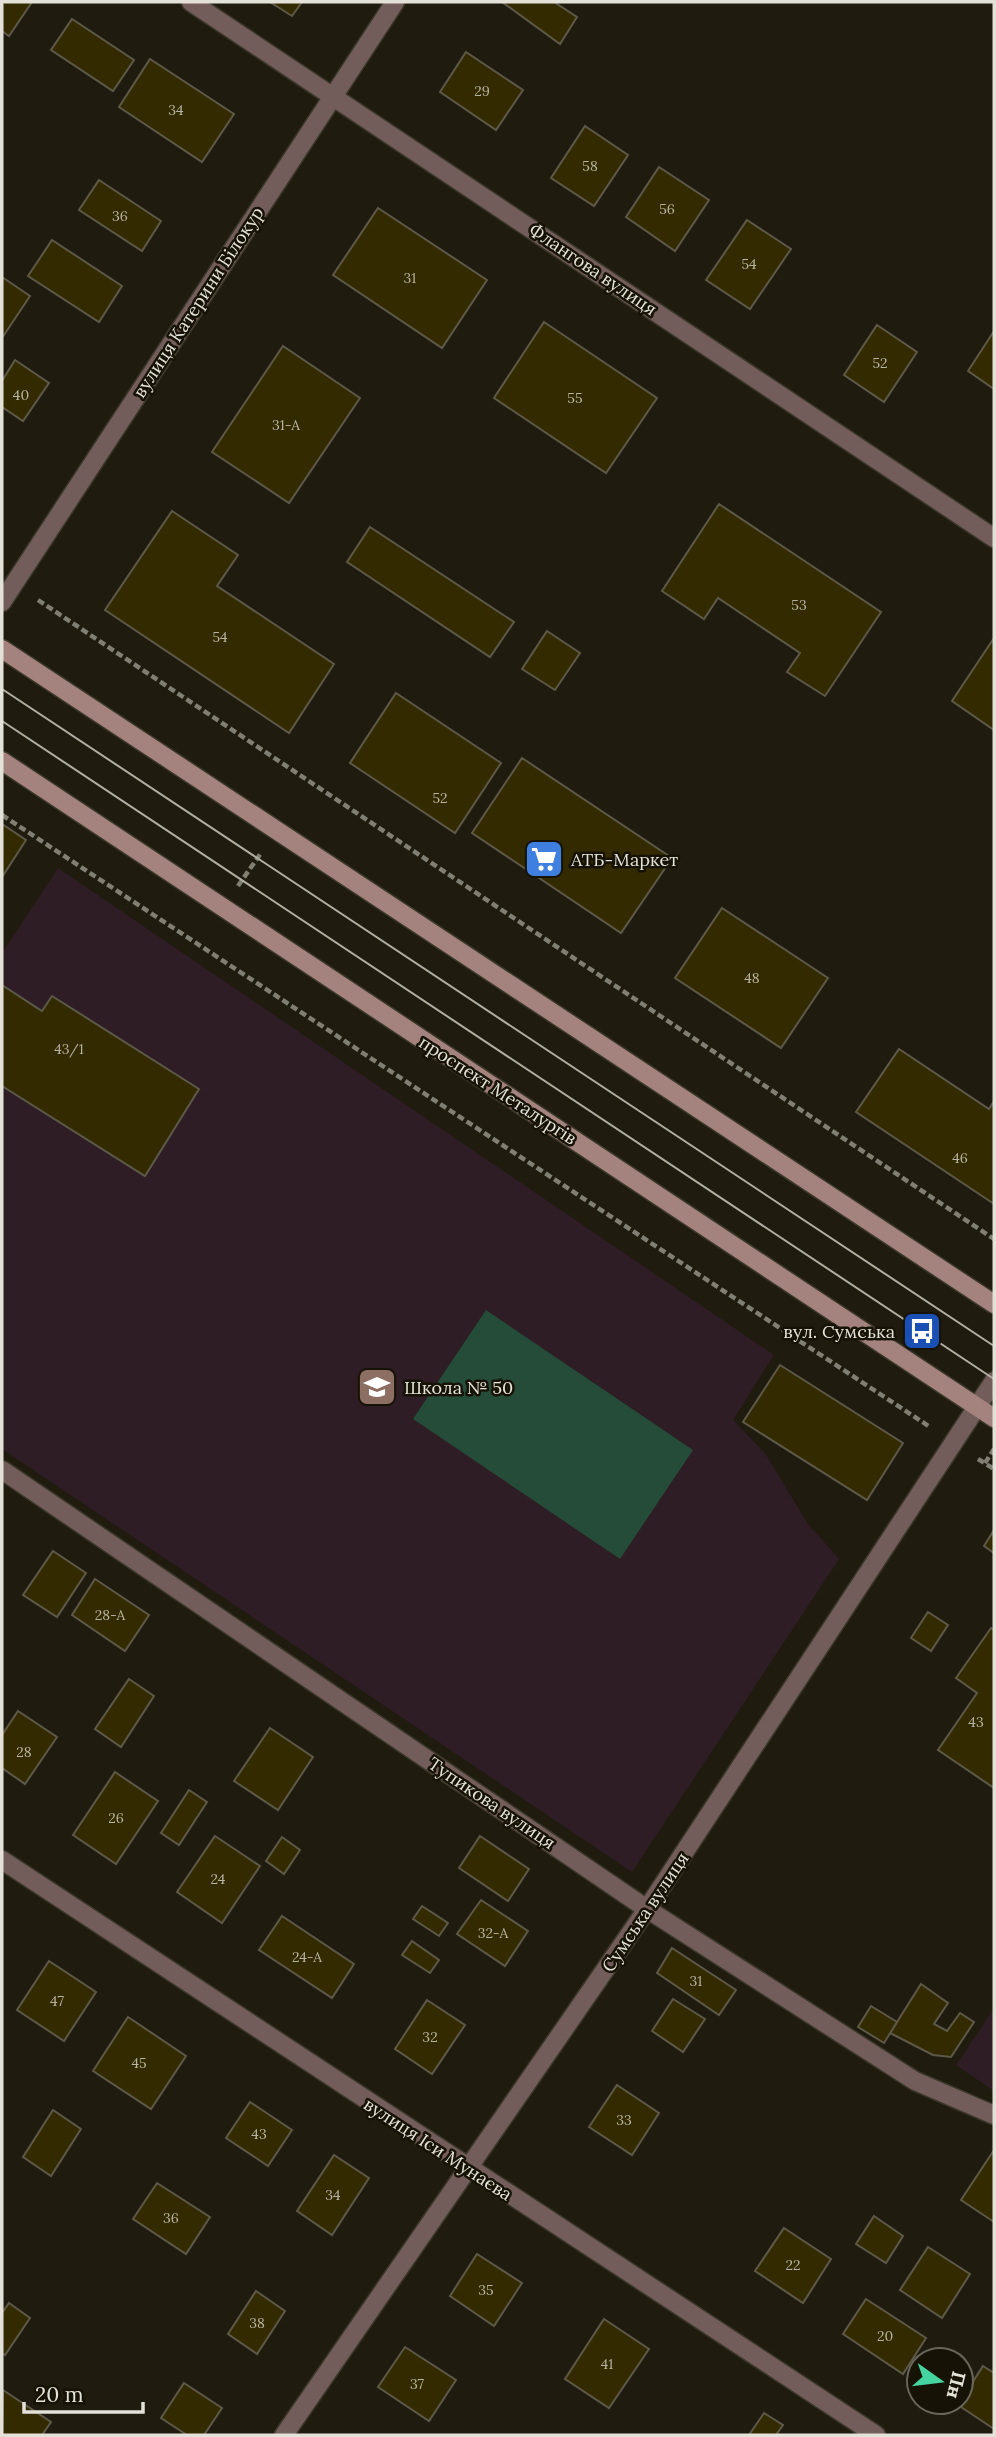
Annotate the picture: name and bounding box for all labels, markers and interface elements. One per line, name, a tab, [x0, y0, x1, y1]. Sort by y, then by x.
house number: 29	[474, 82, 490, 100]
house number: 34	[168, 101, 184, 119]
house number: 58	[582, 157, 598, 175]
house number: 56	[659, 200, 675, 218]
street label: вулиця Катерини Білокур	[128, 202, 268, 402]
house number: 36	[112, 207, 128, 225]
street label: Флангова вулиця	[525, 218, 661, 320]
house number: 54	[741, 255, 757, 273]
house number: 31	[404, 269, 416, 287]
house number: 52	[872, 354, 888, 372]
house number: 40	[13, 386, 29, 404]
house number: 55	[567, 389, 583, 407]
house number: 31-А	[272, 416, 300, 434]
house number: 53	[791, 596, 807, 614]
house number: 54	[212, 628, 228, 646]
house number: 52	[432, 789, 448, 807]
supermarket icon: АТБ-Маркет	[523, 838, 565, 880]
place label: АТБ-Маркет	[570, 848, 678, 871]
house number: 48	[744, 969, 760, 987]
street label: проспект Металургів	[415, 1030, 581, 1150]
house number: 43/1	[54, 1040, 84, 1058]
house number: 46	[952, 1149, 968, 1167]
bus stop icon: вул. Сумська	[901, 1310, 943, 1352]
place label: вул. Сумська	[783, 1320, 895, 1343]
school or university icon: Школа № 50	[356, 1366, 398, 1408]
place label: Школа № 50	[404, 1376, 513, 1399]
house number: 28-А	[95, 1606, 126, 1624]
house number: 43	[968, 1713, 984, 1731]
house number: 28	[16, 1743, 32, 1761]
street label: Тупикова вулиця	[424, 1752, 560, 1854]
house number: 26	[108, 1809, 124, 1827]
street label: Сумська вулиця	[596, 1848, 694, 1976]
house number: 24	[211, 1870, 226, 1888]
house number: 32-А	[478, 1924, 508, 1942]
house number: 24-А	[292, 1948, 322, 1966]
house number: 31	[690, 1972, 702, 1990]
house number: 47	[50, 1992, 65, 2010]
house number: 32	[422, 2028, 438, 2046]
house number: 45	[131, 2054, 147, 2072]
street label: вулиця Іси Мунаєва	[359, 2092, 517, 2206]
house number: 33	[616, 2111, 632, 2129]
house number: 43	[251, 2125, 267, 2143]
house number: 34	[325, 2186, 341, 2204]
house number: 36	[163, 2209, 179, 2227]
house number: 22	[785, 2256, 801, 2274]
house number: 35	[478, 2281, 494, 2299]
house number: 38	[249, 2314, 265, 2332]
house number: 20	[877, 2327, 893, 2345]
north arrow	[905, 2346, 975, 2416]
house number: 41	[601, 2355, 613, 2373]
text: Пн	[942, 2369, 971, 2401]
scale bar	[24, 2370, 144, 2414]
house number: 37	[410, 2375, 425, 2393]
text: 20 m	[35, 2381, 84, 2408]

